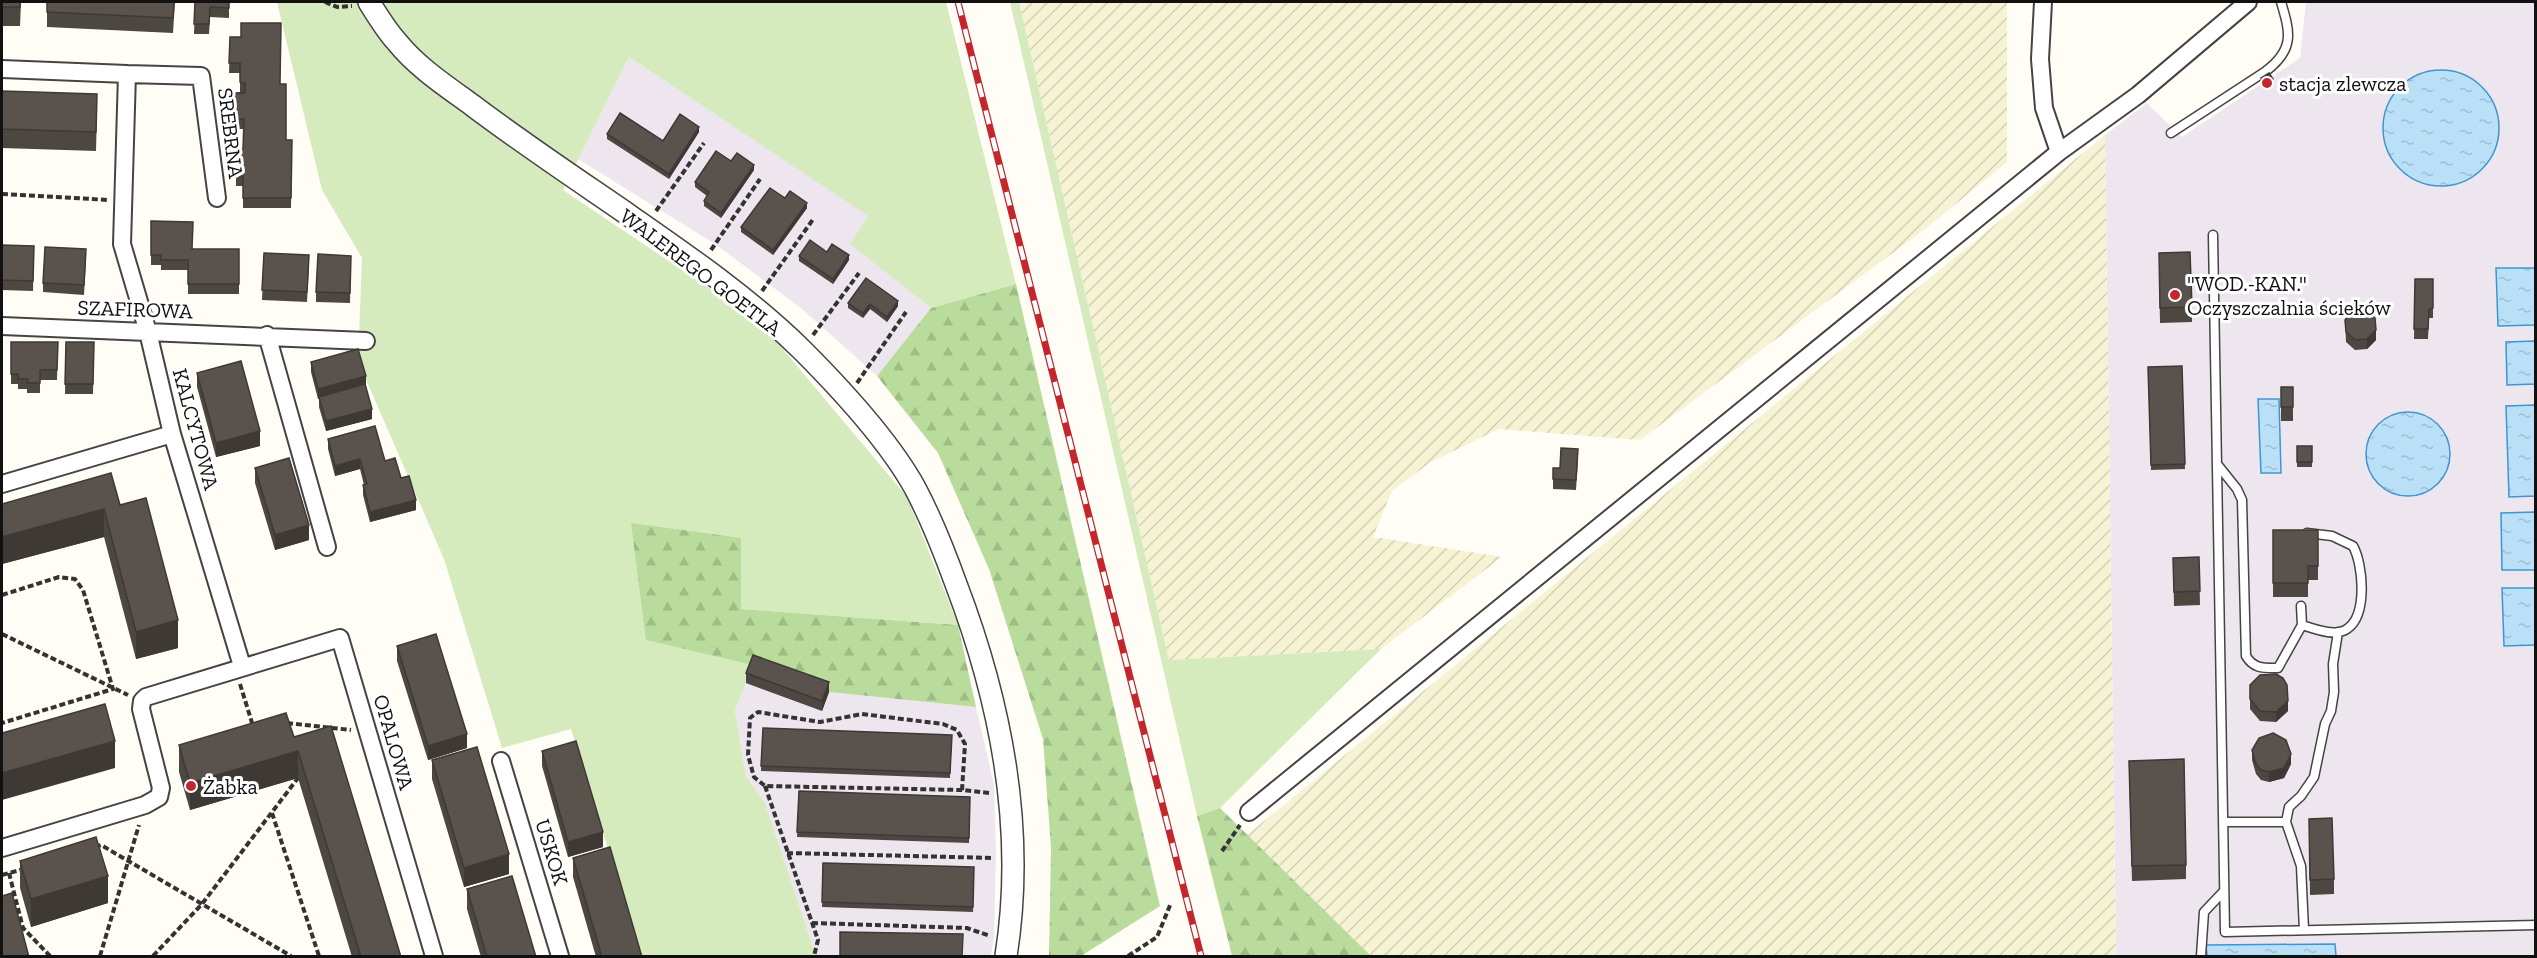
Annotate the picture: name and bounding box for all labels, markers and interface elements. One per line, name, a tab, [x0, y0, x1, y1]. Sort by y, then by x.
place label: stacja zlewcza	[2279, 71, 2407, 97]
marker: stacja zlewcza	[2260, 76, 2274, 90]
street label: SREBRNA	[213, 86, 249, 180]
street label: WALEREGO GOETLA	[615, 203, 787, 341]
place label: "WOD.-KAN." Oczyszczalnia ścieków	[2187, 271, 2391, 320]
marker: "WOD.-KAN." Oczyszczalnia ścieków	[2168, 288, 2182, 302]
street label: SZAFIROWA	[77, 294, 193, 324]
street label: KALCYTOWA	[168, 366, 224, 493]
street label: OPALOWA	[368, 691, 420, 793]
place label: Żabka	[203, 774, 258, 799]
marker: Żabka	[184, 779, 198, 793]
street label: USKOK	[530, 816, 574, 888]

